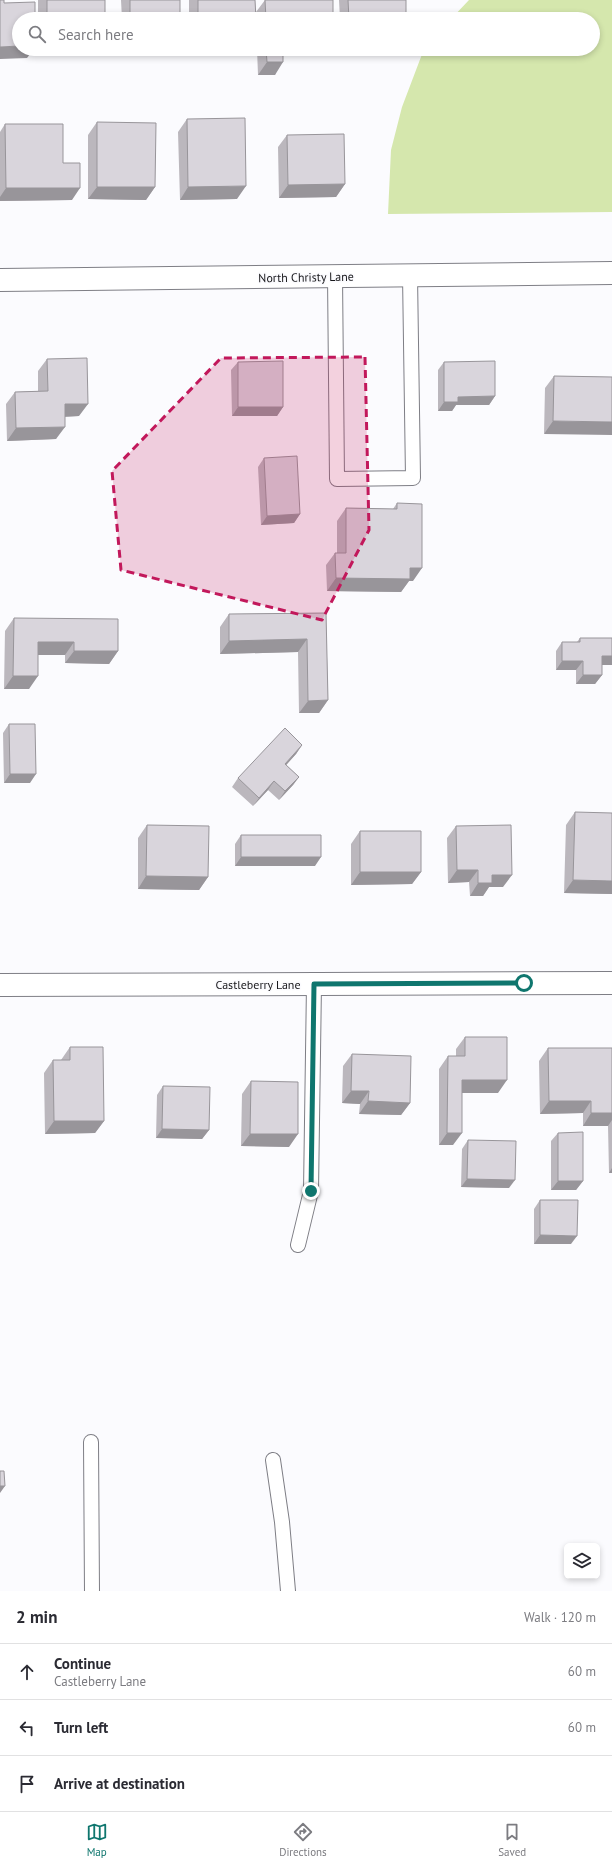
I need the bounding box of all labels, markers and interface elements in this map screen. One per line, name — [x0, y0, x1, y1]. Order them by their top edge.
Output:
search box — [12, 12, 600, 56]
icon: search — [26, 23, 48, 45]
text: Search here — [58, 25, 134, 44]
street label: North Christy Lane — [258, 269, 354, 285]
route start — [515, 974, 533, 992]
street label: Castleberry Lane — [216, 977, 301, 992]
route end — [302, 1182, 320, 1200]
map controls — [564, 1543, 600, 1579]
button: layers — [564, 1543, 600, 1579]
text: 2 min — [16, 1606, 57, 1628]
text: Walk · 120 m — [524, 1609, 596, 1626]
text: Continue — [54, 1654, 111, 1673]
icon: ahead — [16, 1661, 38, 1683]
text: 60 m — [568, 1663, 596, 1680]
text: Castleberry Lane — [54, 1673, 146, 1690]
icon: left — [16, 1717, 38, 1739]
text: Turn left — [54, 1718, 108, 1737]
text: 60 m — [568, 1719, 596, 1736]
icon: arrive — [16, 1773, 38, 1795]
text: Arrive at destination — [54, 1774, 185, 1793]
tab: Map — [86, 1821, 108, 1859]
tab: Directions — [279, 1821, 327, 1859]
tab: Saved — [498, 1821, 526, 1859]

